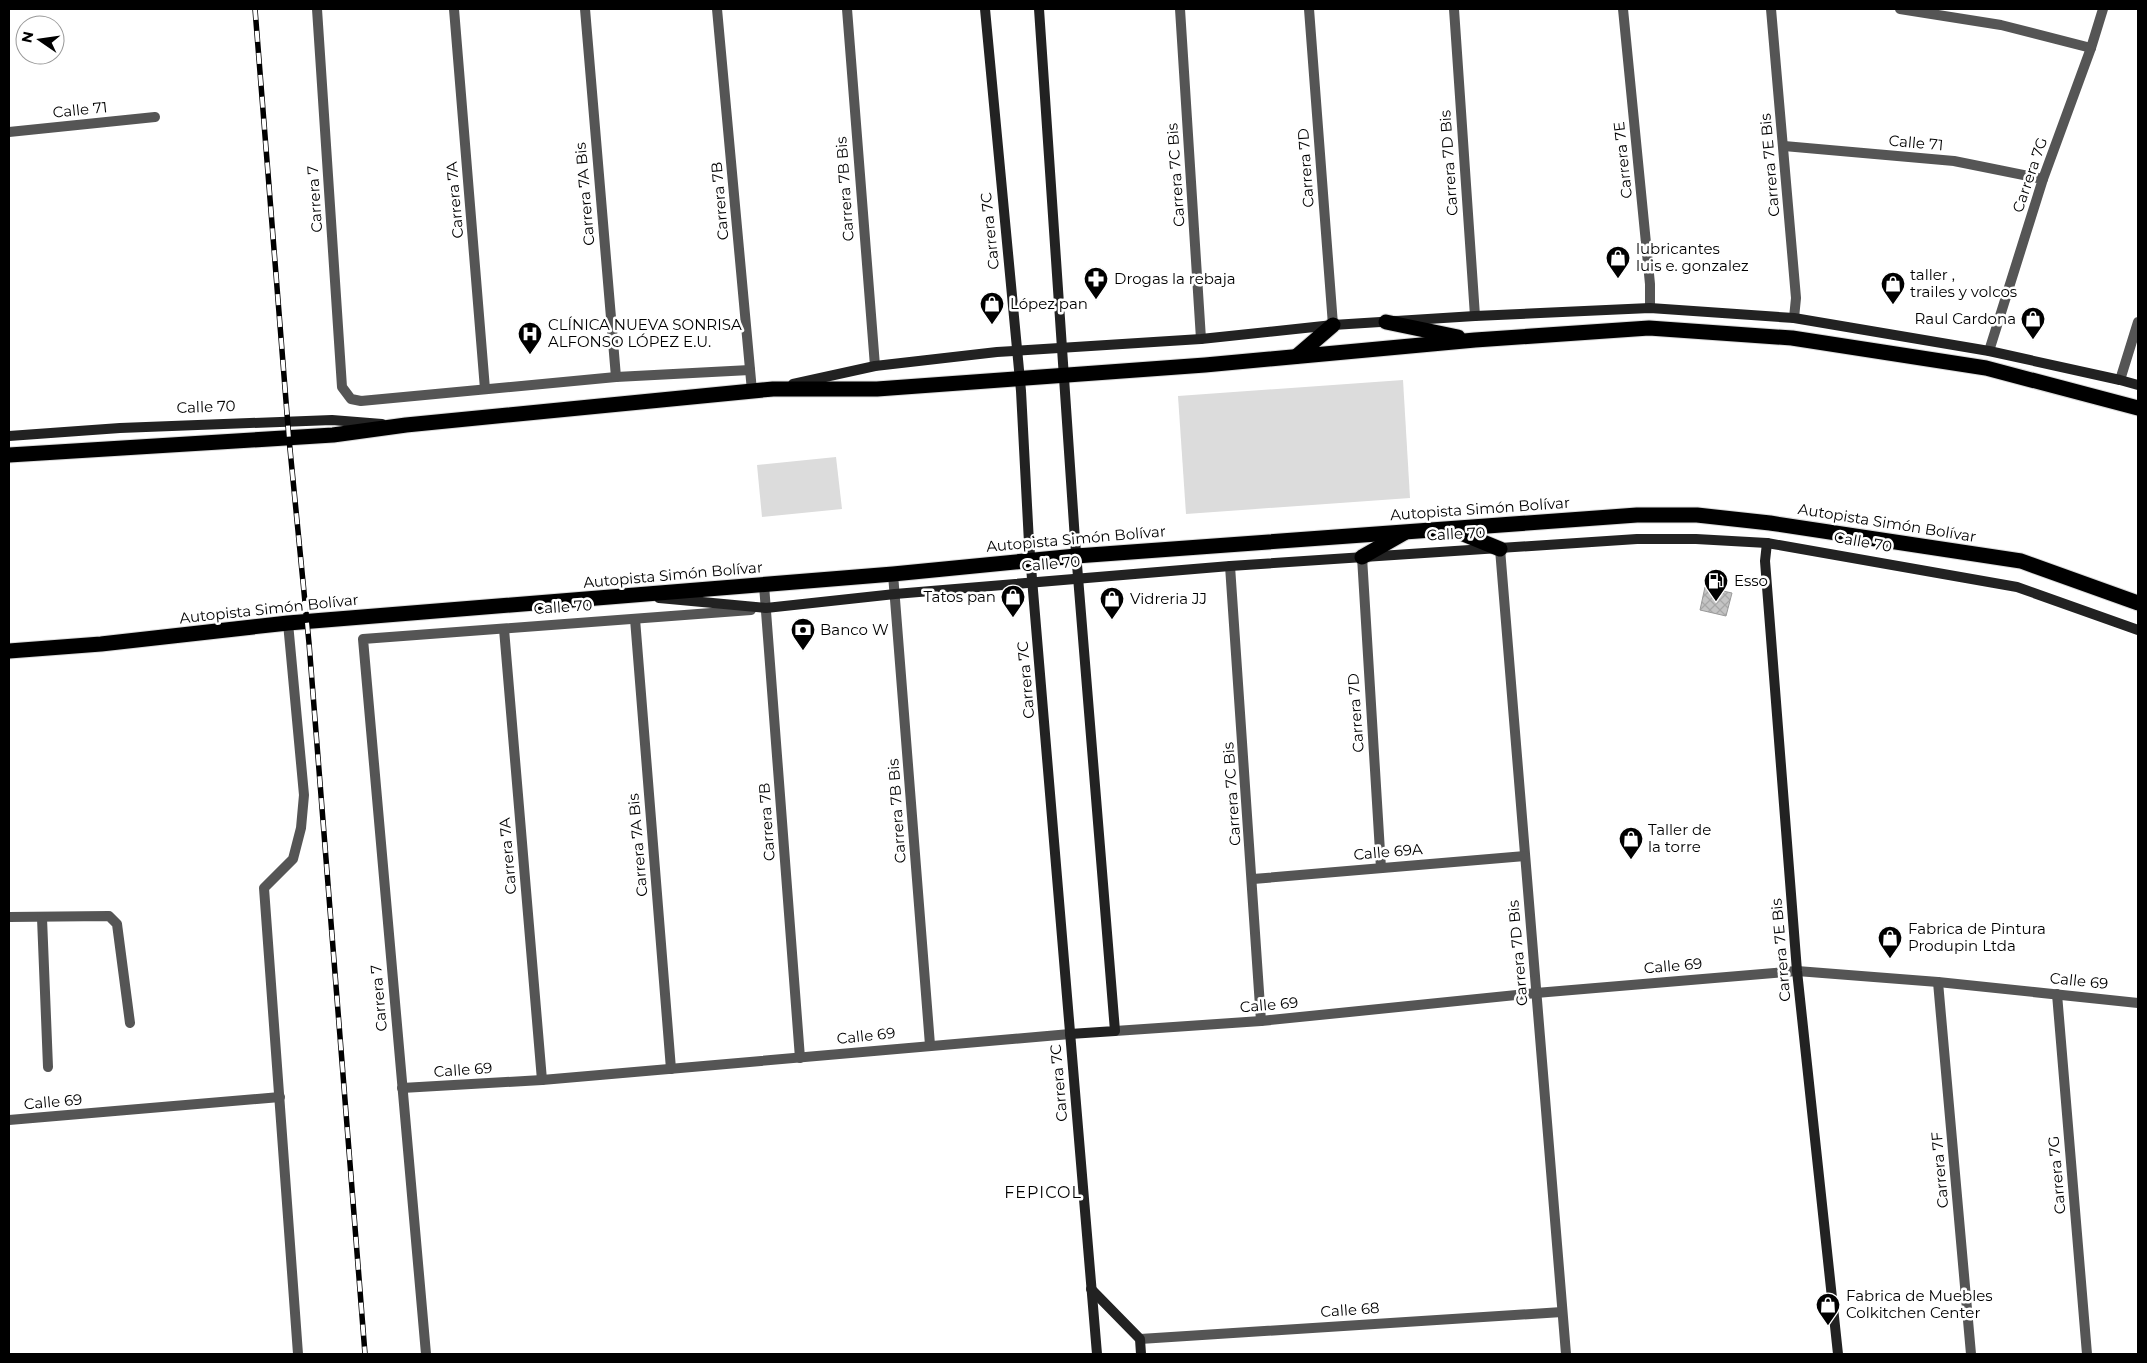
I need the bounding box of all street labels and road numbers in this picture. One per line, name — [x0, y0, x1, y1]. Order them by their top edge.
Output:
street label: Calle 71 — [52, 97, 108, 122]
street label: Carrera 7D Bis — [1435, 109, 1462, 217]
street label: Carrera 7E Bis — [1756, 113, 1783, 218]
street label: Carrera 7E — [1609, 121, 1636, 199]
street label: Carrera 7C Bis — [1162, 122, 1189, 228]
street label: Carrera 7D — [1293, 128, 1318, 208]
street label: Calle 71 — [1888, 131, 1944, 154]
street label: Carrera 7G — [2008, 135, 2051, 215]
street label: Carrera 7B Bis — [831, 136, 858, 242]
street label: Carrera 7A Bis — [571, 142, 598, 246]
street label: Carrera 7A — [442, 161, 467, 239]
street label: Carrera 7B — [707, 161, 732, 241]
street label: Carrera 7 — [303, 165, 326, 233]
street label: Carrera 7C — [976, 191, 1003, 271]
street label: Calle 70 — [176, 396, 236, 417]
street label: Autopista Simón Bolívar — [1389, 493, 1570, 524]
street label: Autopista Simón Bolívar — [1797, 499, 1978, 546]
street label: Autopista Simón Bolívar — [985, 521, 1167, 556]
street label: Calle 70 — [1426, 522, 1486, 545]
street label: Calle 70 — [1832, 527, 1894, 556]
street label: Calle 70 — [1021, 551, 1081, 576]
street label: Autopista Simón Bolívar — [582, 557, 764, 592]
street label: Autopista Simón Bolívar — [178, 590, 360, 627]
street label: Calle 70 — [533, 595, 593, 618]
street label: Carrera 7C — [1013, 640, 1038, 719]
street label: Carrera 7D — [1343, 673, 1368, 753]
street label: Carrera 7C Bis — [1218, 741, 1245, 847]
street label: Carrera 7B Bis — [883, 758, 910, 864]
street label: Carrera 7B — [754, 782, 779, 862]
street label: Carrera 7A Bis — [624, 793, 651, 897]
street label: Carrera 7A — [495, 817, 520, 895]
street label: Calle 69A — [1353, 839, 1424, 864]
street label: Carrera 7E Bis — [1767, 898, 1794, 1003]
street label: Carrera 7D Bis — [1503, 899, 1532, 1007]
street label: Calle 69 — [1643, 953, 1703, 978]
street label: Carrera 7 — [366, 964, 391, 1032]
street label: Calle 69 — [2049, 968, 2109, 993]
street label: Calle 69 — [1239, 992, 1299, 1017]
street label: Calle 69 — [836, 1023, 896, 1048]
street label: Carrera 7C — [1046, 1043, 1071, 1122]
street label: Calle 69 — [433, 1058, 493, 1081]
street label: Calle 69 — [23, 1089, 83, 1114]
street label: Carrera 7F — [1927, 1131, 1952, 1209]
street label: Carrera 7G — [2044, 1135, 2069, 1215]
street label: Calle 68 — [1320, 1298, 1380, 1321]

